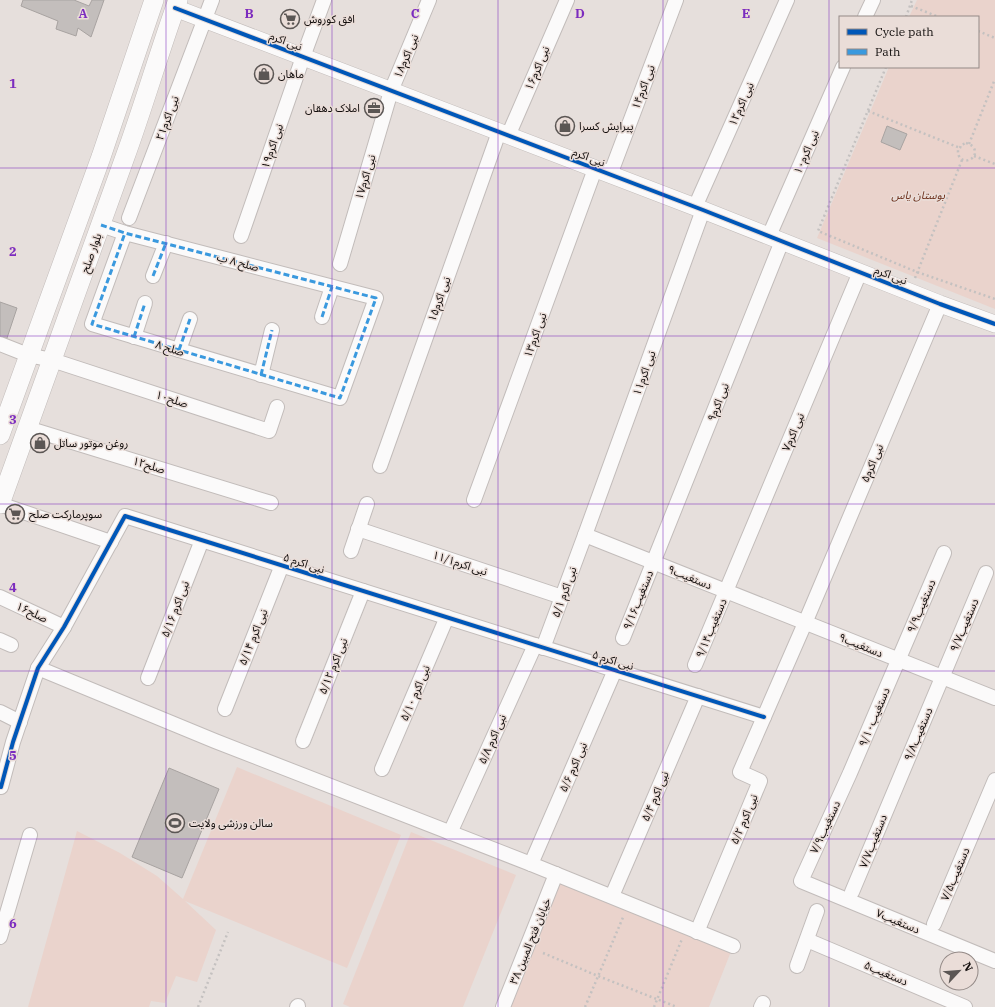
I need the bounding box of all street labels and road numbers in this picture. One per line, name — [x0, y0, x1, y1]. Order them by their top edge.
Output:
street label: نبی اکرم — [267, 28, 304, 55]
street label: نبی اکرم۱۸ — [390, 32, 422, 80]
street label: نبی اکرم۱۶ — [521, 44, 553, 92]
street label: نبی اکرم۱۴ — [628, 63, 659, 112]
street label: نبی اکرم۱۲ — [725, 80, 758, 128]
street label: نبی اکرم۲۱ — [152, 94, 183, 143]
street label: نبی اکرم۱۹ — [258, 122, 287, 171]
street label: نبی اکرم۱۰ — [790, 128, 823, 176]
street label: نبی اکرم — [570, 144, 607, 171]
street label: نبی اکرم۱۷ — [352, 153, 379, 202]
street label: بلوار صلح — [77, 231, 106, 275]
street label: صلح ۸ ب — [215, 250, 260, 275]
street label: نبی اکرم — [872, 262, 909, 289]
street label: نبی اکرم۱۵ — [424, 275, 454, 324]
street label: نبی اکرم۱۳ — [520, 311, 550, 360]
street label: ۸ صلح — [154, 337, 186, 360]
street label: نبی اکرم۱۱ — [629, 349, 659, 398]
street label: نبی اکرم۹ — [704, 381, 733, 424]
street label: صلح۱۰ — [154, 387, 190, 412]
street label: نبی اکرم۷ — [779, 411, 808, 454]
street label: نبی اکرم۵ — [858, 442, 887, 485]
street label: صلح۱۲ — [131, 453, 167, 477]
street label: نبی اکرم۱۱/۱ — [431, 548, 489, 579]
street label: نبی اکرم ۵ — [281, 550, 326, 577]
street label: ۹دستغیب — [666, 562, 714, 592]
street label: نبی اکرم ۵/۱ — [548, 565, 581, 620]
street label: دستغیب۹/۱۶ — [620, 568, 656, 632]
street label: دستغیب۹/۹ — [904, 577, 939, 635]
street label: نبی اکرم ۵/۱۶ — [158, 579, 193, 640]
street label: دستغیب۹/۱۴ — [692, 596, 730, 660]
street label: دستغیب۹/۷ — [947, 596, 982, 654]
street label: صلح۱۶ — [14, 599, 50, 626]
street label: نبی اکرم ۵/۱۴ — [235, 607, 272, 667]
street label: دستغیب۹ — [837, 630, 885, 660]
street label: نبی اکرم ۵/۱۲ — [315, 636, 352, 696]
street label: نبی اکرم ۵ — [590, 647, 635, 674]
street label: نبی اکرم ۵/۱۰ — [397, 663, 434, 723]
street label: دستغیب۹/۱۰ — [855, 685, 893, 749]
street label: دستغیب۹/۸ — [901, 705, 936, 763]
street label: نبی اکرم ۵/۸ — [475, 712, 510, 766]
street label: نبی اکرم ۵/۶ — [556, 740, 591, 794]
street label: نبی اکرم ۵/۴ — [638, 769, 673, 823]
street label: نبی اکرم ۵/۲ — [727, 792, 762, 846]
street label: دستغیب۷/۹ — [807, 798, 844, 856]
street label: دستغیب۷/۷ — [856, 812, 890, 870]
street label: دستغیب۷/۵ — [938, 845, 973, 903]
street label: خیابان فتح المبین ۳۸ — [506, 895, 555, 986]
street label: دستغیب۷ — [874, 906, 922, 937]
street label: دستغیب۵ — [862, 958, 910, 989]

